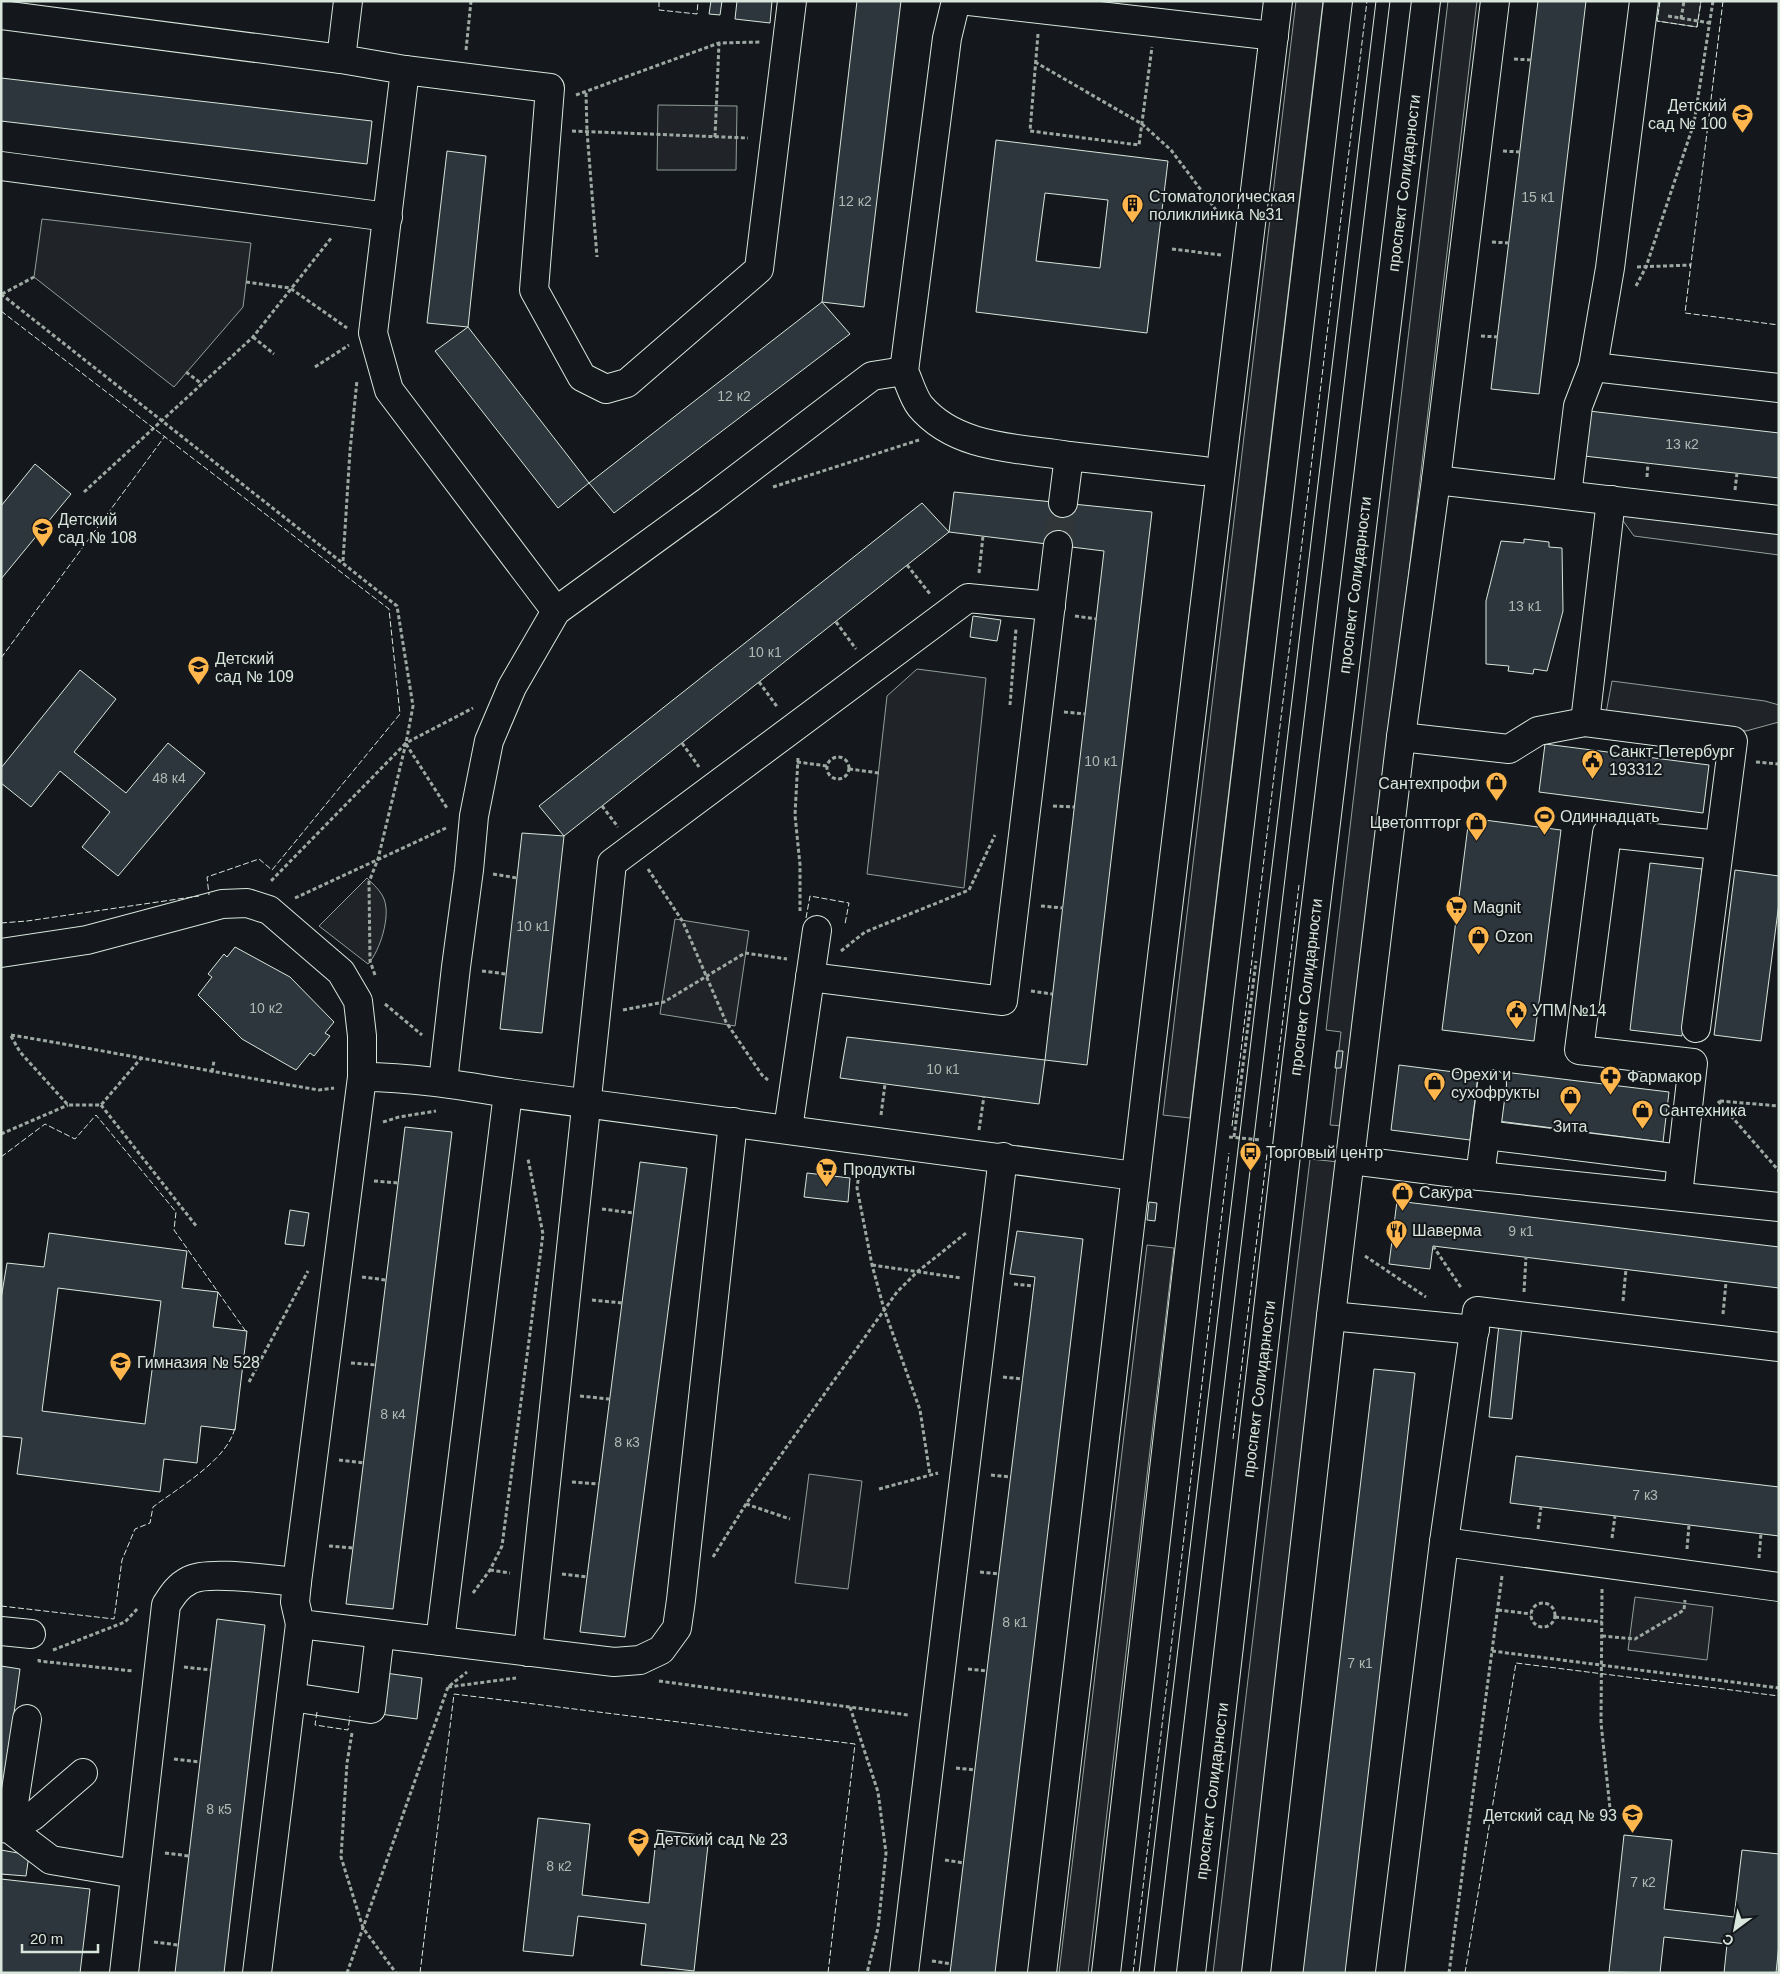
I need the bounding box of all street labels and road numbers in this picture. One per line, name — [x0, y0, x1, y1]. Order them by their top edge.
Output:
street label: проспект Солидарности — [1385, 93, 1423, 273]
street label: проспект Солидарности — [1336, 495, 1374, 675]
street label: проспект Солидарности — [1287, 897, 1325, 1077]
street label: проспект Солидарности — [1240, 1299, 1278, 1479]
street label: проспект Солидарности — [1193, 1701, 1231, 1881]

